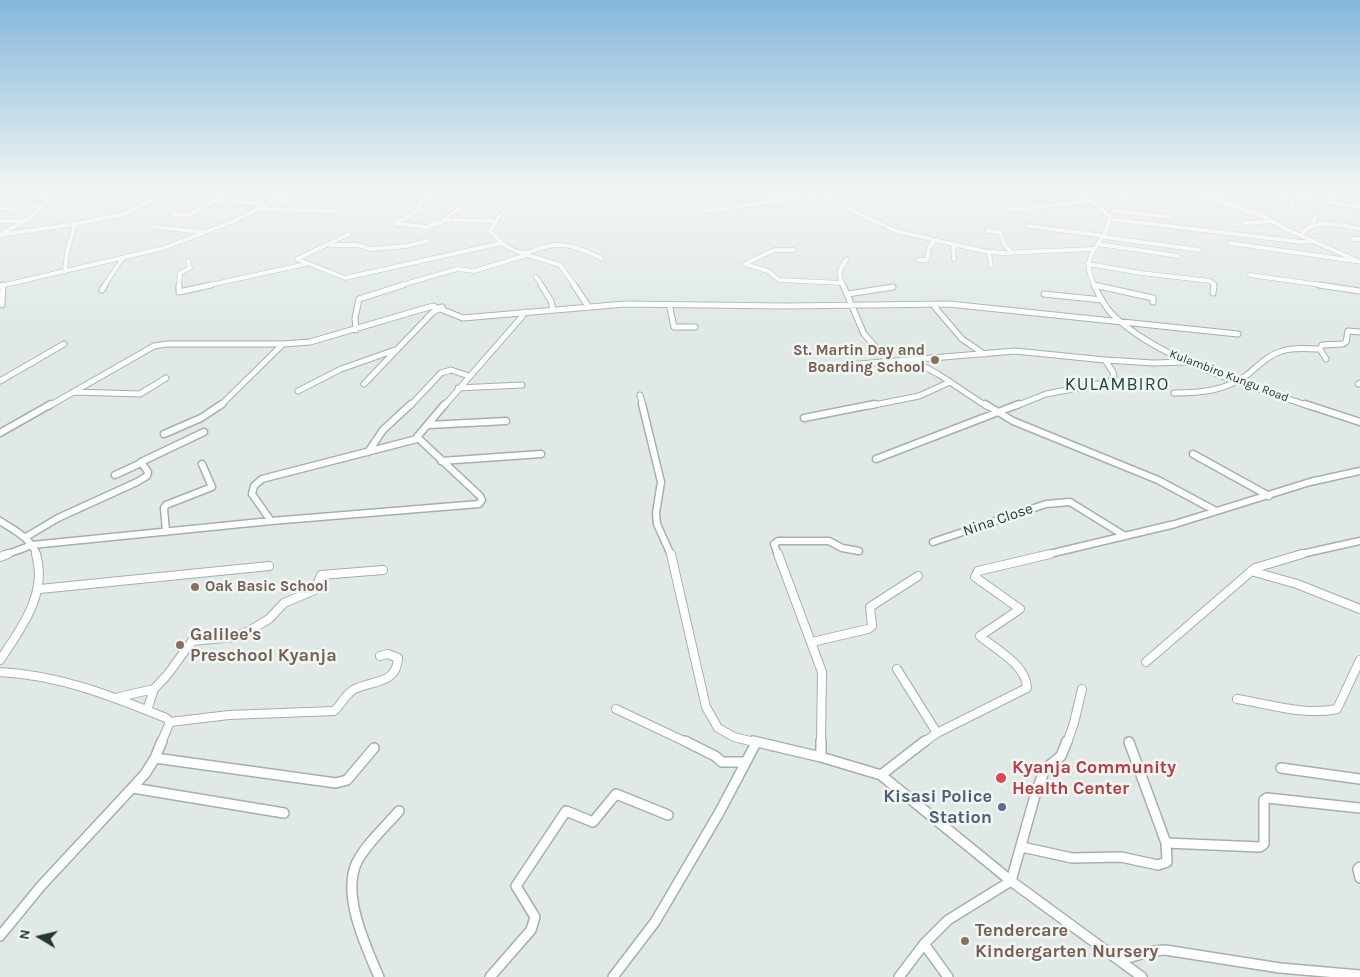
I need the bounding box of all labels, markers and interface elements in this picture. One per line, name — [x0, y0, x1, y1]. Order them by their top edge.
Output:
place label: St. Martin Day and Boarding School — [793, 342, 925, 377]
street label: Kulambiro Kungu Road — [1167, 347, 1291, 405]
marker: St. Martin Day and Boarding School — [929, 354, 941, 366]
district label: KULAMBIRO — [1064, 374, 1170, 396]
street label: Nina Close — [961, 500, 1035, 540]
place label: Oak Basic School — [205, 578, 328, 596]
marker: Oak Basic School — [189, 581, 201, 593]
place label: Galilee's Preschool Kyanja — [190, 624, 337, 666]
marker: Galilee's Preschool Kyanja — [174, 639, 186, 651]
place label: Kyanja Community Health Center — [1012, 757, 1176, 800]
marker: Kyanja Community Health Center — [994, 771, 1008, 785]
place label: Kisasi Police Station — [883, 786, 992, 829]
marker: Kisasi Police Station — [996, 801, 1008, 813]
north arrow — [15, 912, 65, 962]
place label: Tendercare Kindergarten Nursery — [975, 920, 1158, 962]
text: N — [16, 928, 34, 941]
marker: Tendercare Kindergarten Nursery — [959, 935, 971, 947]

